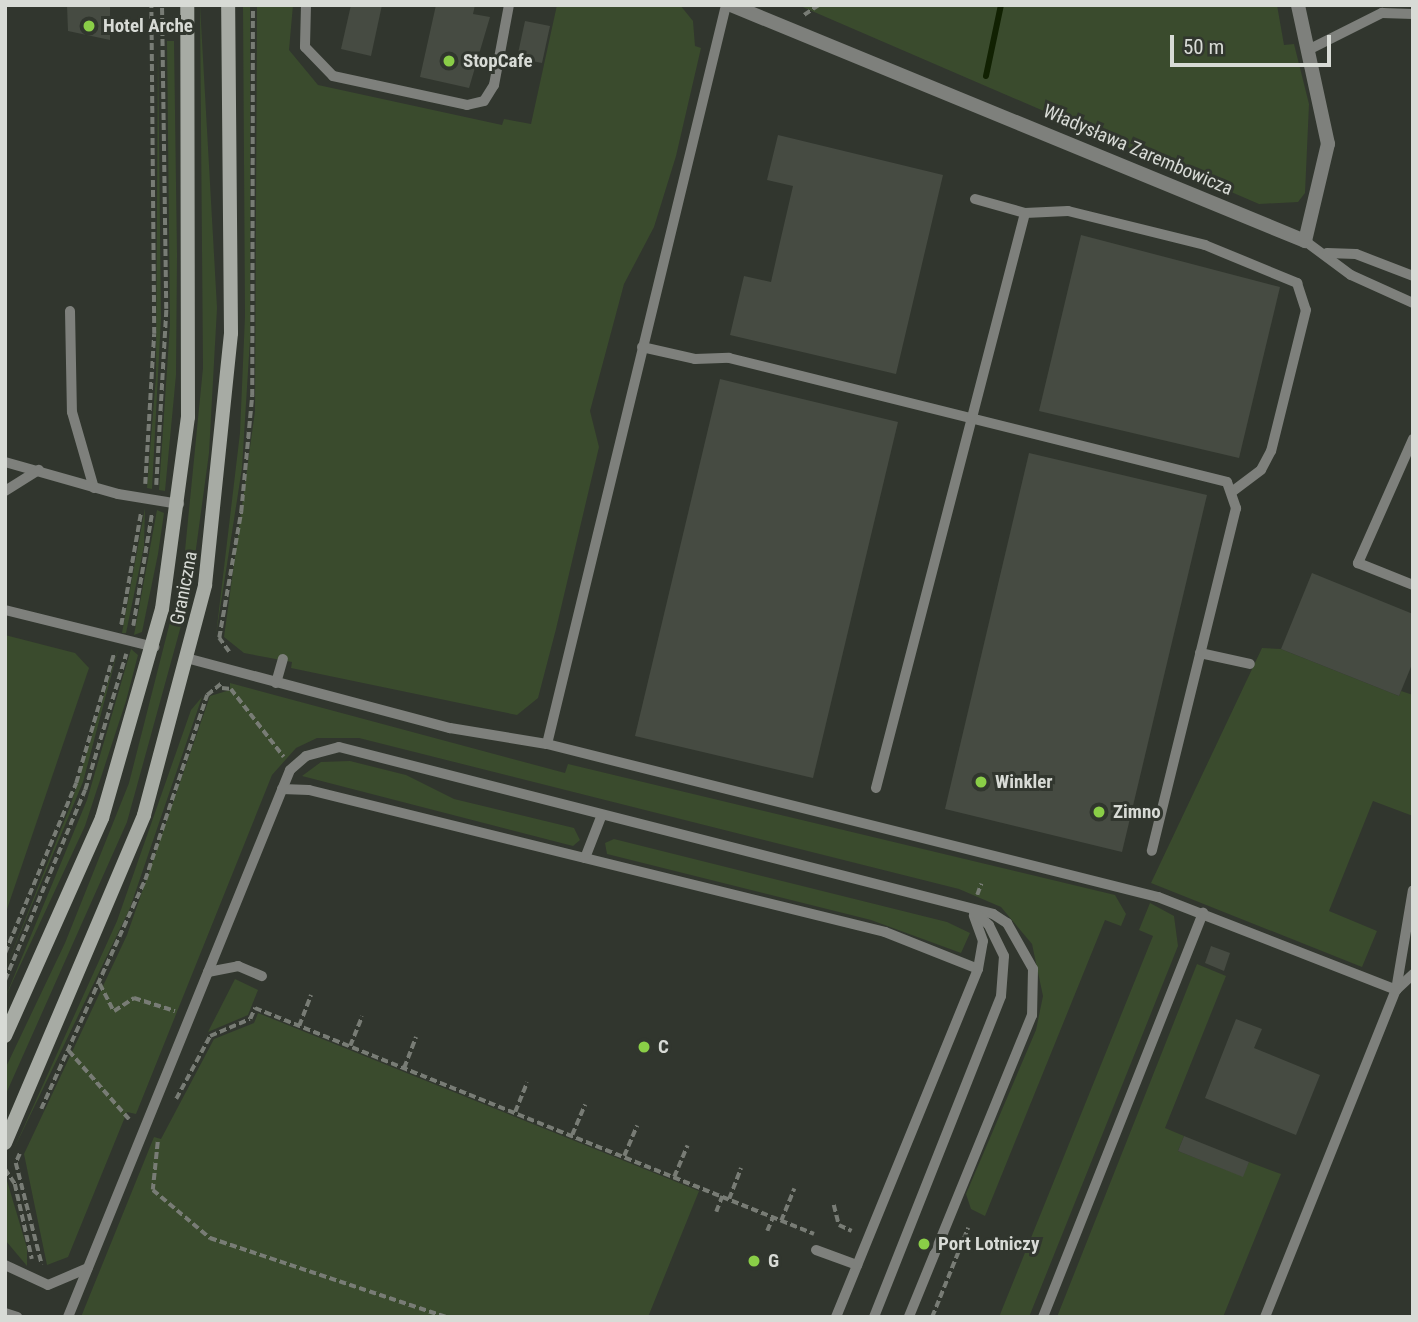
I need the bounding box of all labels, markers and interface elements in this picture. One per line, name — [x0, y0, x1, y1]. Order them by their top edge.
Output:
place label: Hotel Arche — [103, 15, 193, 37]
marker: Hotel Arche — [81, 18, 97, 34]
scale bar — [1173, 21, 1334, 65]
text: 50 m — [1183, 35, 1224, 59]
place label: StopCafe — [463, 50, 533, 72]
marker: StopCafe — [441, 53, 457, 69]
street label: Władysława Zarembowicza — [1040, 100, 1236, 200]
street label: Graniczna — [166, 549, 202, 627]
place label: Winkler — [995, 771, 1053, 793]
marker: Winkler — [973, 774, 989, 790]
place label: Zimno — [1113, 801, 1161, 823]
marker: Zimno — [1091, 804, 1107, 820]
place label: C — [658, 1036, 669, 1058]
marker: C — [636, 1039, 652, 1055]
place label: Port Lotniczy — [938, 1233, 1039, 1255]
marker: Port Lotniczy — [916, 1236, 932, 1252]
place label: G — [768, 1250, 779, 1272]
marker: G — [746, 1253, 762, 1269]

